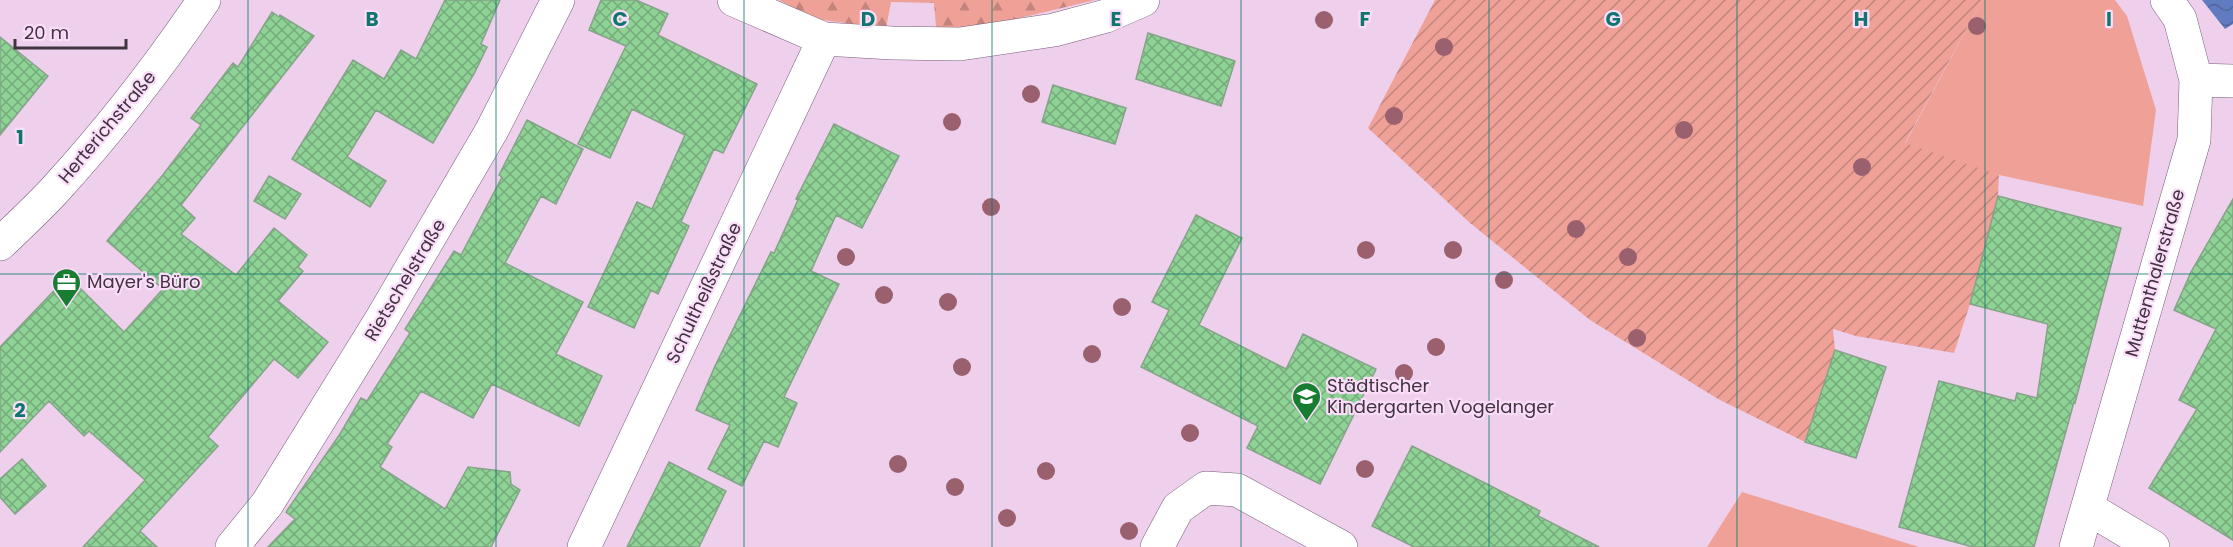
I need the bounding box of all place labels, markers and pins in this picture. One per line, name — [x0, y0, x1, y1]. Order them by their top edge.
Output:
office icon: Mayer's Büro — [50, 266, 82, 308]
place label: Mayer's Büro — [87, 269, 201, 294]
place label: Städtischer Kindergarten Vogelanger — [1327, 373, 1554, 419]
school or university icon: Städtischer Kindergarten Vogelanger — [1290, 380, 1322, 422]

